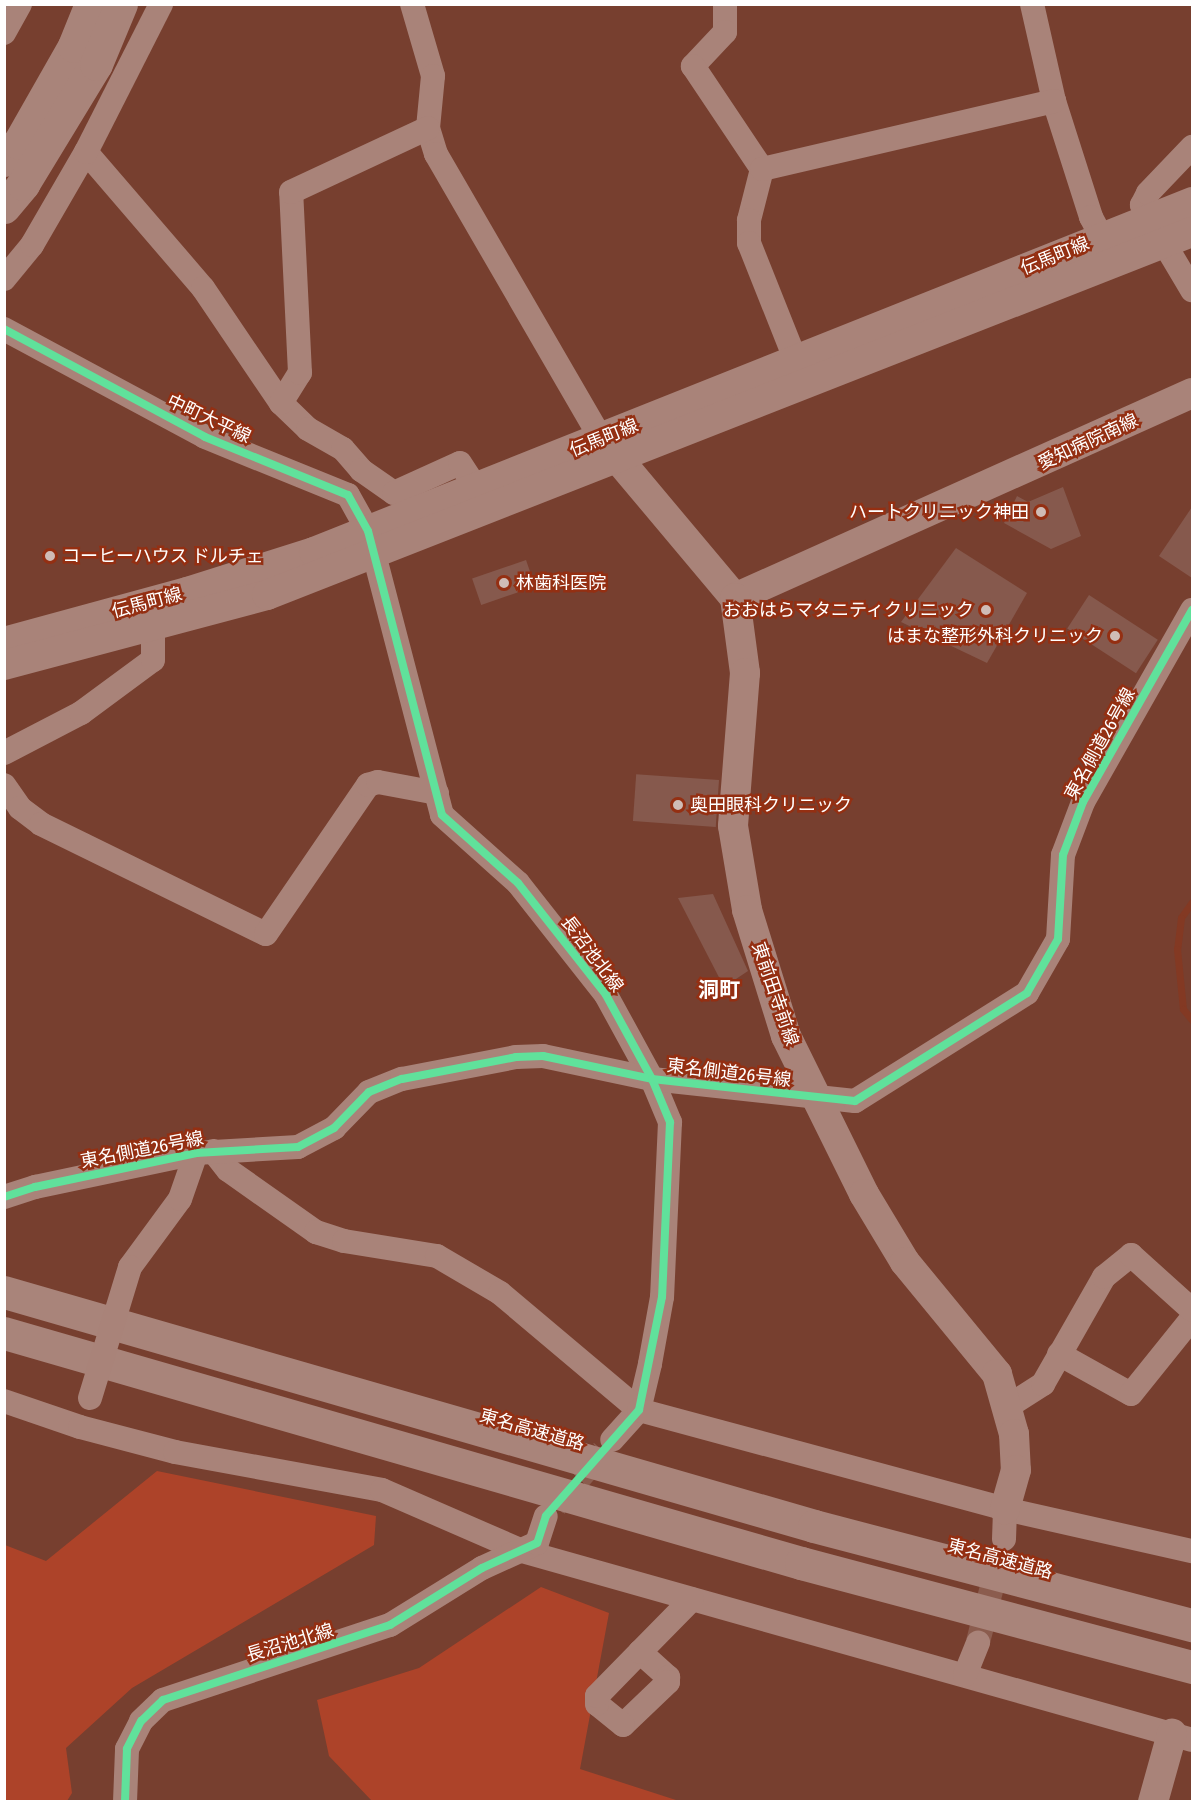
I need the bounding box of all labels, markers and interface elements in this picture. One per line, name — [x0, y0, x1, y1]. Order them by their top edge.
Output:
street label: 伝馬町線 — [1018, 233, 1092, 279]
street label: 中町大平線 — [164, 390, 254, 448]
street label: 愛知病院南線 — [1034, 409, 1142, 475]
street label: 伝馬町線 — [567, 415, 641, 461]
place label: ハートクリニック神田 — [849, 501, 1029, 523]
marker: ハートクリニック神田 — [1034, 505, 1048, 519]
place label: コーヒーハウス ドルチェ — [62, 545, 264, 567]
marker: コーヒーハウス ドルチェ — [43, 549, 57, 563]
place label: 林歯科医院 — [516, 572, 606, 594]
marker: 林歯科医院 — [497, 576, 511, 590]
street label: 伝馬町線 — [109, 583, 185, 623]
place label: おおはらマタニティクリニック — [722, 599, 974, 621]
marker: おおはらマタニティクリニック — [979, 603, 993, 617]
place label: はまな整形外科クリニック — [887, 625, 1103, 647]
marker: はまな整形外科クリニック — [1108, 629, 1122, 643]
street label: 東名側道26号線 — [1060, 684, 1140, 804]
place label: 奥田眼科クリニック — [690, 794, 852, 816]
marker: 奥田眼科クリニック — [671, 798, 685, 812]
street label: 長沼池北線 — [556, 912, 628, 996]
street label: 東前田寺前線 — [747, 939, 803, 1049]
district label: 洞町 — [698, 977, 740, 1003]
street label: 東名側道26号線 — [666, 1055, 792, 1091]
street label: 東名側道26号線 — [79, 1127, 205, 1173]
street label: 東名高速道路 — [477, 1405, 587, 1455]
street label: 東名高速道路 — [945, 1535, 1055, 1583]
street label: 長沼池北線 — [244, 1620, 336, 1666]

